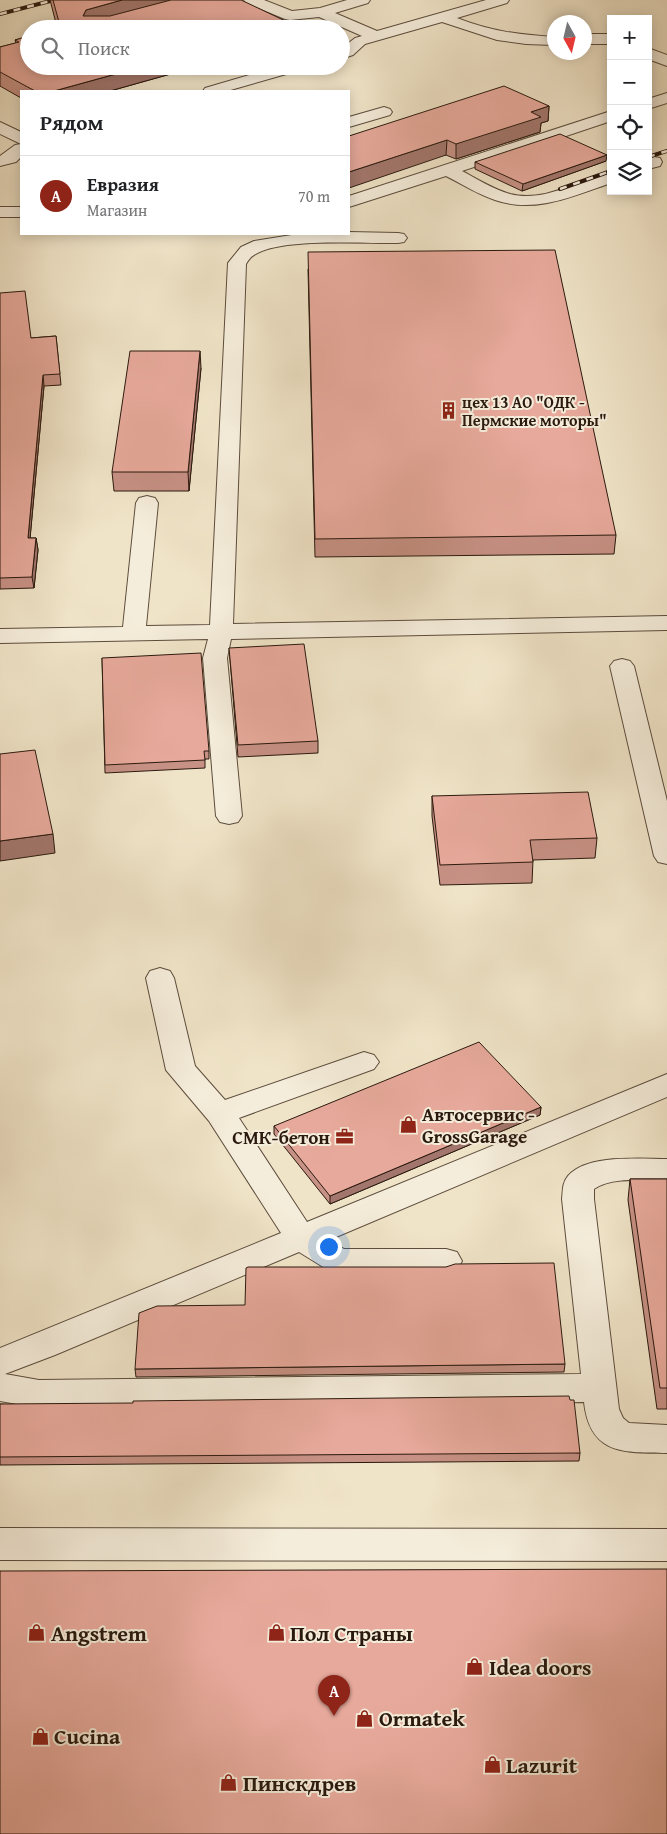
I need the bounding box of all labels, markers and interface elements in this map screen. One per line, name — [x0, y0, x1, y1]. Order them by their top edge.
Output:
north arrow — [547, 15, 592, 60]
map controls — [607, 15, 652, 195]
button: + — [607, 15, 652, 60]
search box — [20, 20, 350, 75]
icon: search — [38, 34, 66, 62]
text: Поиск — [78, 34, 130, 62]
button: − — [607, 60, 652, 105]
button: locate — [607, 105, 652, 150]
text: Рядом — [40, 107, 103, 138]
button: layers — [607, 150, 652, 195]
text: Евразия — [87, 170, 159, 198]
text: A — [51, 184, 61, 208]
text: 70 m — [298, 184, 330, 208]
text: Магазин — [87, 198, 147, 222]
place label: цех 13 АО "ОДК - Пермские моторы" — [462, 390, 607, 432]
building icon: цех 13 АО "ОДК - Пермские моторы" — [438, 401, 458, 421]
place label: Автосервис - GrossGarage — [422, 1100, 535, 1150]
shop icon: Автосервис - GrossGarage — [398, 1115, 418, 1135]
place label: СМК-бетон — [232, 1123, 330, 1151]
office icon: СМК-бетон — [334, 1127, 354, 1147]
your location — [316, 1234, 342, 1260]
place label: Angstrem — [51, 1617, 147, 1649]
place label: Пол Страны — [290, 1617, 413, 1649]
shop icon: Angstrem — [27, 1623, 47, 1643]
shop icon: Пол Страны — [266, 1623, 286, 1643]
place label: Idea doors — [489, 1651, 592, 1683]
shop icon: Idea doors — [465, 1657, 485, 1677]
pin: A — [318, 1675, 350, 1716]
place label: Ormatek — [379, 1702, 465, 1734]
shop icon: Ormatek — [355, 1708, 375, 1728]
place label: Cucina — [54, 1720, 121, 1752]
shop icon: Cucina — [30, 1726, 50, 1746]
place label: Lazurit — [506, 1749, 578, 1781]
shop icon: Lazurit — [482, 1755, 502, 1775]
place label: Пинскдрев — [243, 1767, 356, 1799]
shop icon: Пинскдрев — [219, 1773, 239, 1793]

